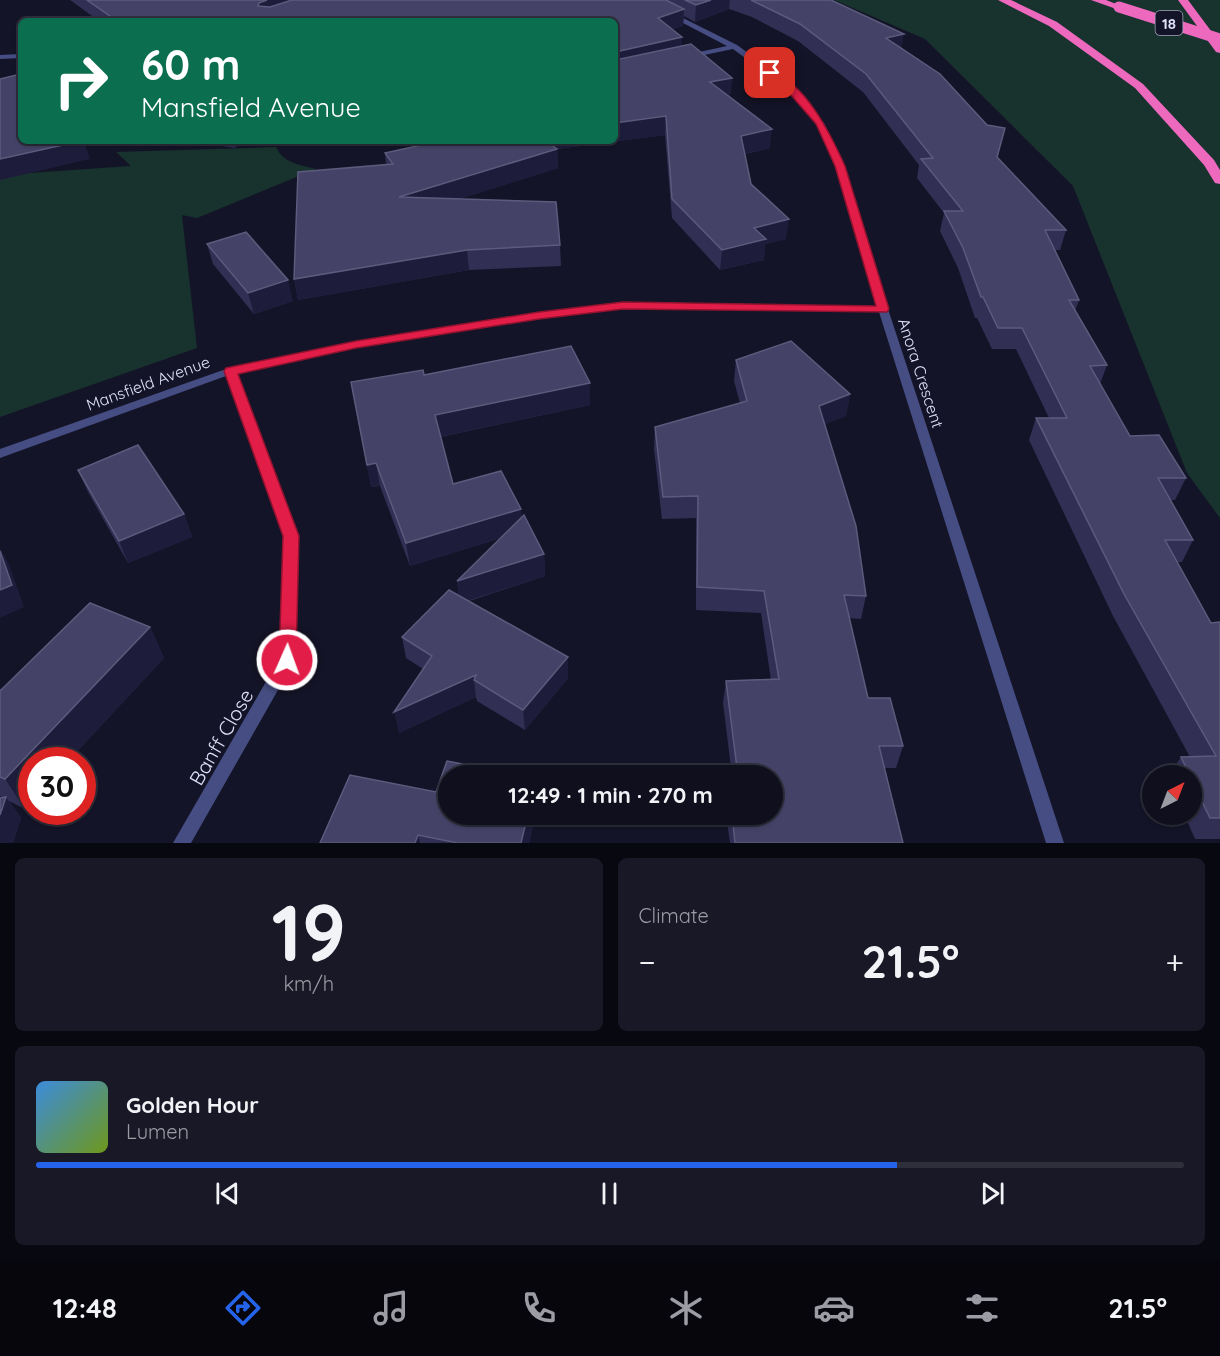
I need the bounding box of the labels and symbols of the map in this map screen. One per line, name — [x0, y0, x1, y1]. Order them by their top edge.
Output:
road number: 18 — [1156, 11, 1182, 35]
pin — [744, 47, 795, 98]
street label: Anora Crescent — [894, 316, 948, 430]
street label: Mansfield Avenue — [83, 351, 213, 415]
position arrow — [255, 628, 319, 692]
street label: Banff Close — [183, 685, 259, 789]
speed limit sign: 30 — [18, 747, 96, 825]
north arrow — [1142, 765, 1202, 825]

